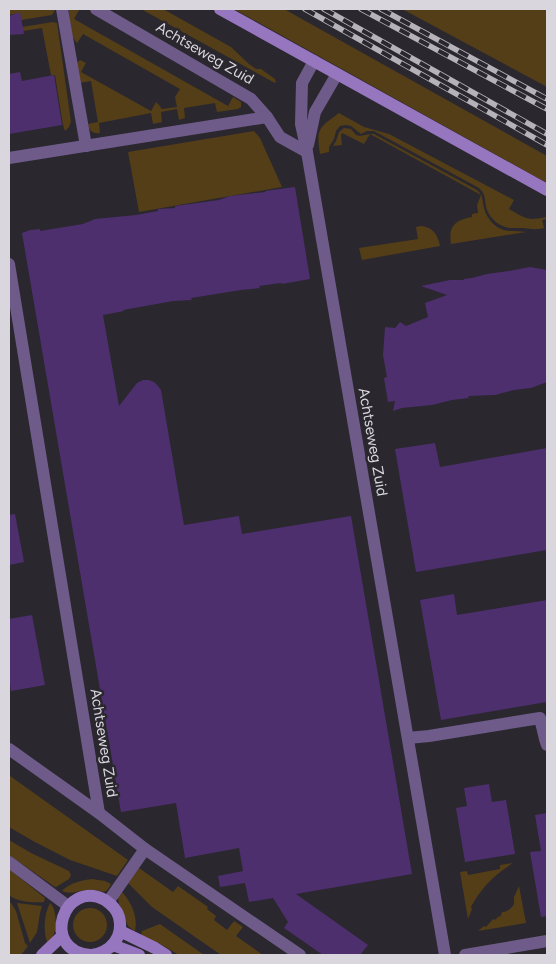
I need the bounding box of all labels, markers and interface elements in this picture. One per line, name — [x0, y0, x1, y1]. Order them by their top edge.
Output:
street label: Achtseweg Zuid — [153, 18, 257, 88]
street label: Achtseweg Zuid — [355, 386, 391, 498]
street label: Achtseweg Zuid — [87, 687, 121, 799]

